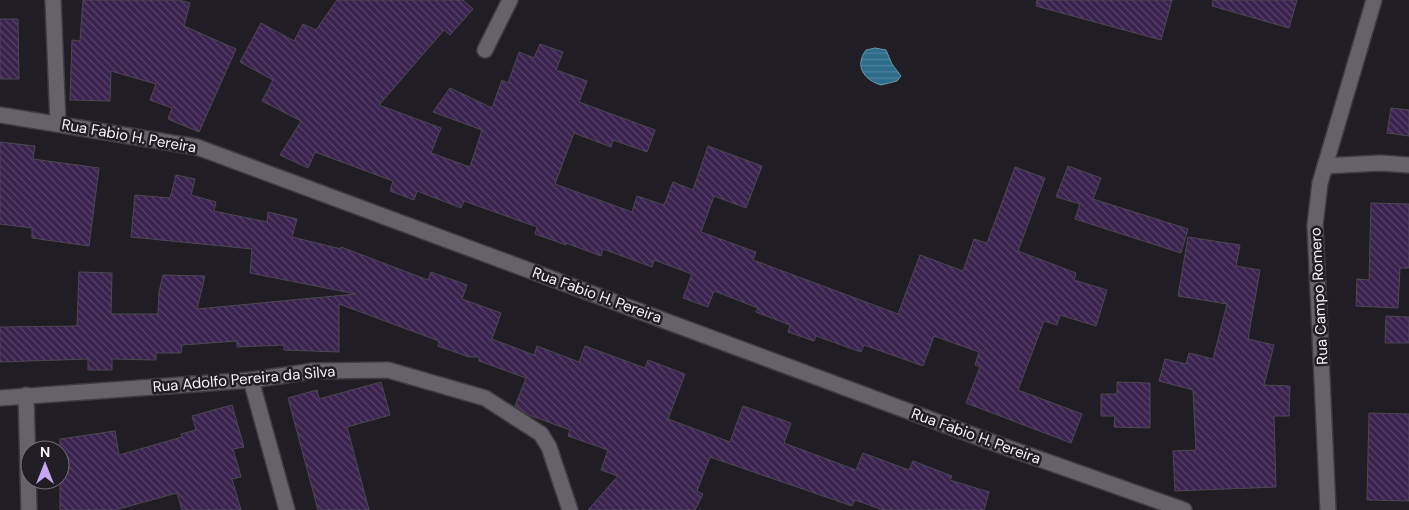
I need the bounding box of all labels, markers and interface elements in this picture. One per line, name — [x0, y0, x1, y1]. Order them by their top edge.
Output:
street label: Rua Fabio H. Pereira — [60, 114, 198, 158]
street label: Rua Campo Romero — [1305, 227, 1333, 365]
street label: Rua Fabio H. Pereira — [530, 262, 664, 328]
street label: Rua Adolfo Pereira da Silva — [152, 361, 336, 397]
street label: Rua Fabio H. Pereira — [909, 403, 1043, 469]
north arrow — [20, 440, 70, 490]
text: N — [40, 443, 50, 461]

